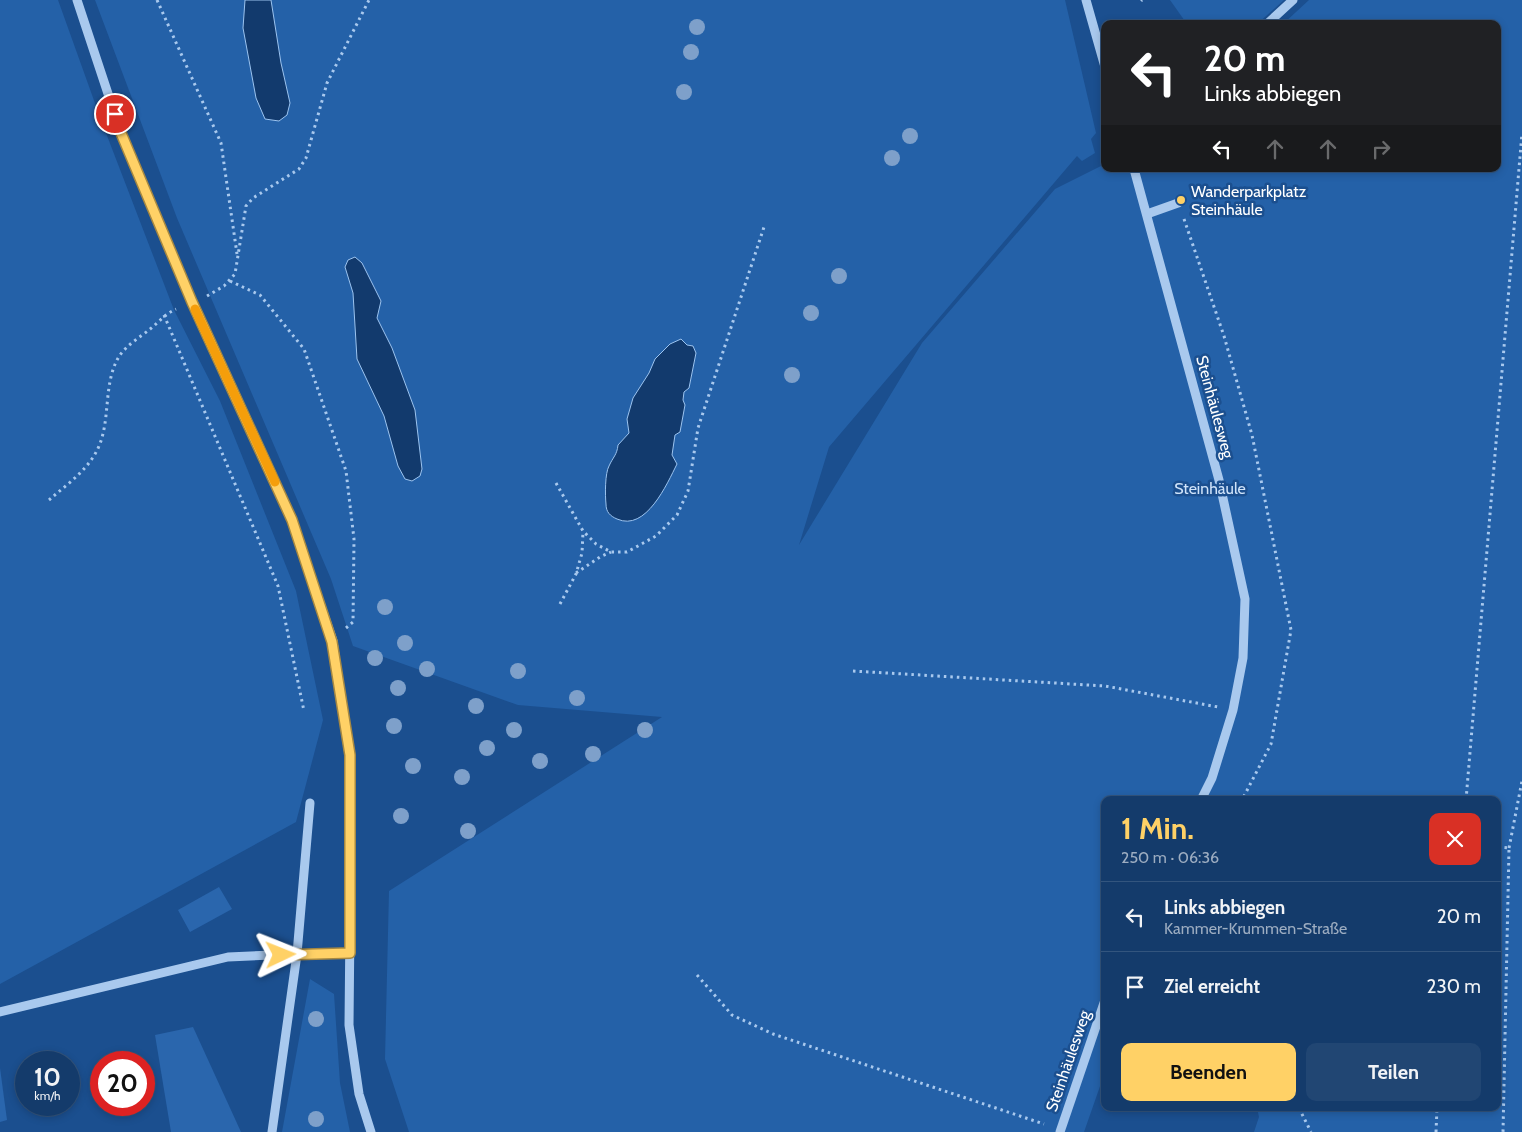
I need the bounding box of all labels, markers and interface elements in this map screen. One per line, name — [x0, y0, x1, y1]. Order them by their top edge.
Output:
text: 20 m — [1204, 37, 1286, 80]
icon: left — [1121, 40, 1186, 105]
text: Links abbiegen — [1204, 80, 1341, 107]
pin — [94, 93, 136, 135]
icon: arrive — [101, 100, 129, 128]
icon: left — [1208, 135, 1236, 163]
icon: ahead — [1261, 135, 1289, 163]
icon: ahead — [1314, 135, 1342, 163]
icon: right — [1367, 135, 1395, 163]
place label: Wanderparkplatz Steinhäule — [1191, 182, 1307, 219]
marker: Wanderparkplatz Steinhäule — [1175, 194, 1187, 206]
street label: Steinhäulesweg — [1192, 353, 1238, 462]
park label: Steinhäule — [1174, 479, 1246, 498]
text: 1 Min. — [1121, 810, 1194, 847]
button: close — [1429, 813, 1481, 865]
text: 250 m · 06:36 — [1121, 848, 1219, 867]
text: Links abbiegen — [1164, 896, 1285, 919]
icon: left — [1121, 903, 1149, 931]
text: 20 m — [1437, 905, 1481, 928]
text: Kammer-Krummen-Straße — [1164, 919, 1347, 938]
position arrow — [254, 928, 306, 980]
icon: arrive — [1121, 973, 1149, 1001]
text: Ziel erreicht — [1164, 975, 1260, 998]
text: 230 m — [1427, 975, 1481, 998]
street label: Steinhäulesweg — [1042, 1007, 1095, 1114]
button: Beenden — [1121, 1043, 1296, 1101]
button: Teilen — [1306, 1043, 1481, 1101]
speed limit sign: 20 — [90, 1051, 155, 1116]
text: 10 — [34, 1062, 61, 1092]
text: km/h — [34, 1088, 61, 1103]

